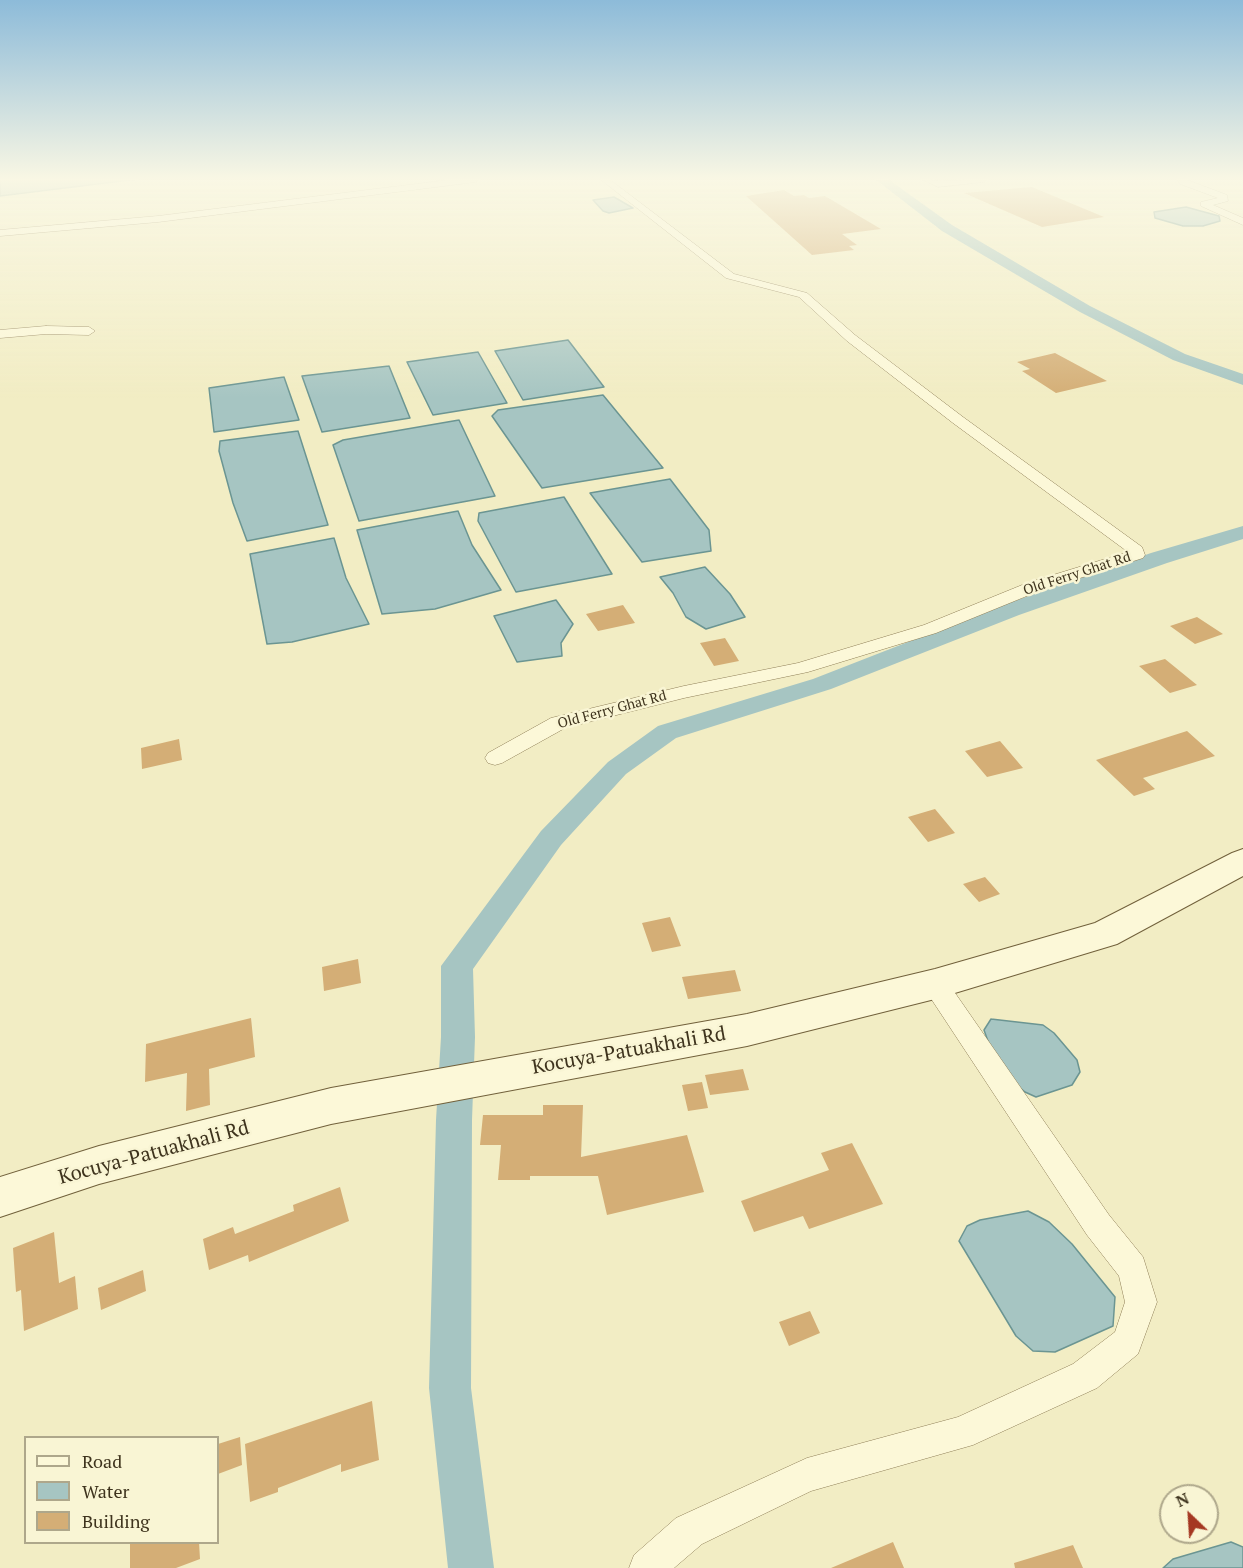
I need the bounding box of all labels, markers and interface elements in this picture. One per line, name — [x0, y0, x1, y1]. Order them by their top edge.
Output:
street label: Old Ferry Ghat Rd — [1021, 549, 1133, 599]
street label: Old Ferry Ghat Rd — [556, 687, 668, 733]
street label: Kocuya-Patuakhali Rd — [530, 1022, 728, 1080]
street label: Kocuya-Patuakhali Rd — [56, 1116, 252, 1190]
legend — [24, 1436, 219, 1544]
text: Road — [82, 1449, 122, 1473]
text: Water — [82, 1479, 129, 1503]
north arrow — [1159, 1484, 1219, 1544]
text: N — [1172, 1487, 1192, 1512]
text: Building — [82, 1509, 150, 1533]

